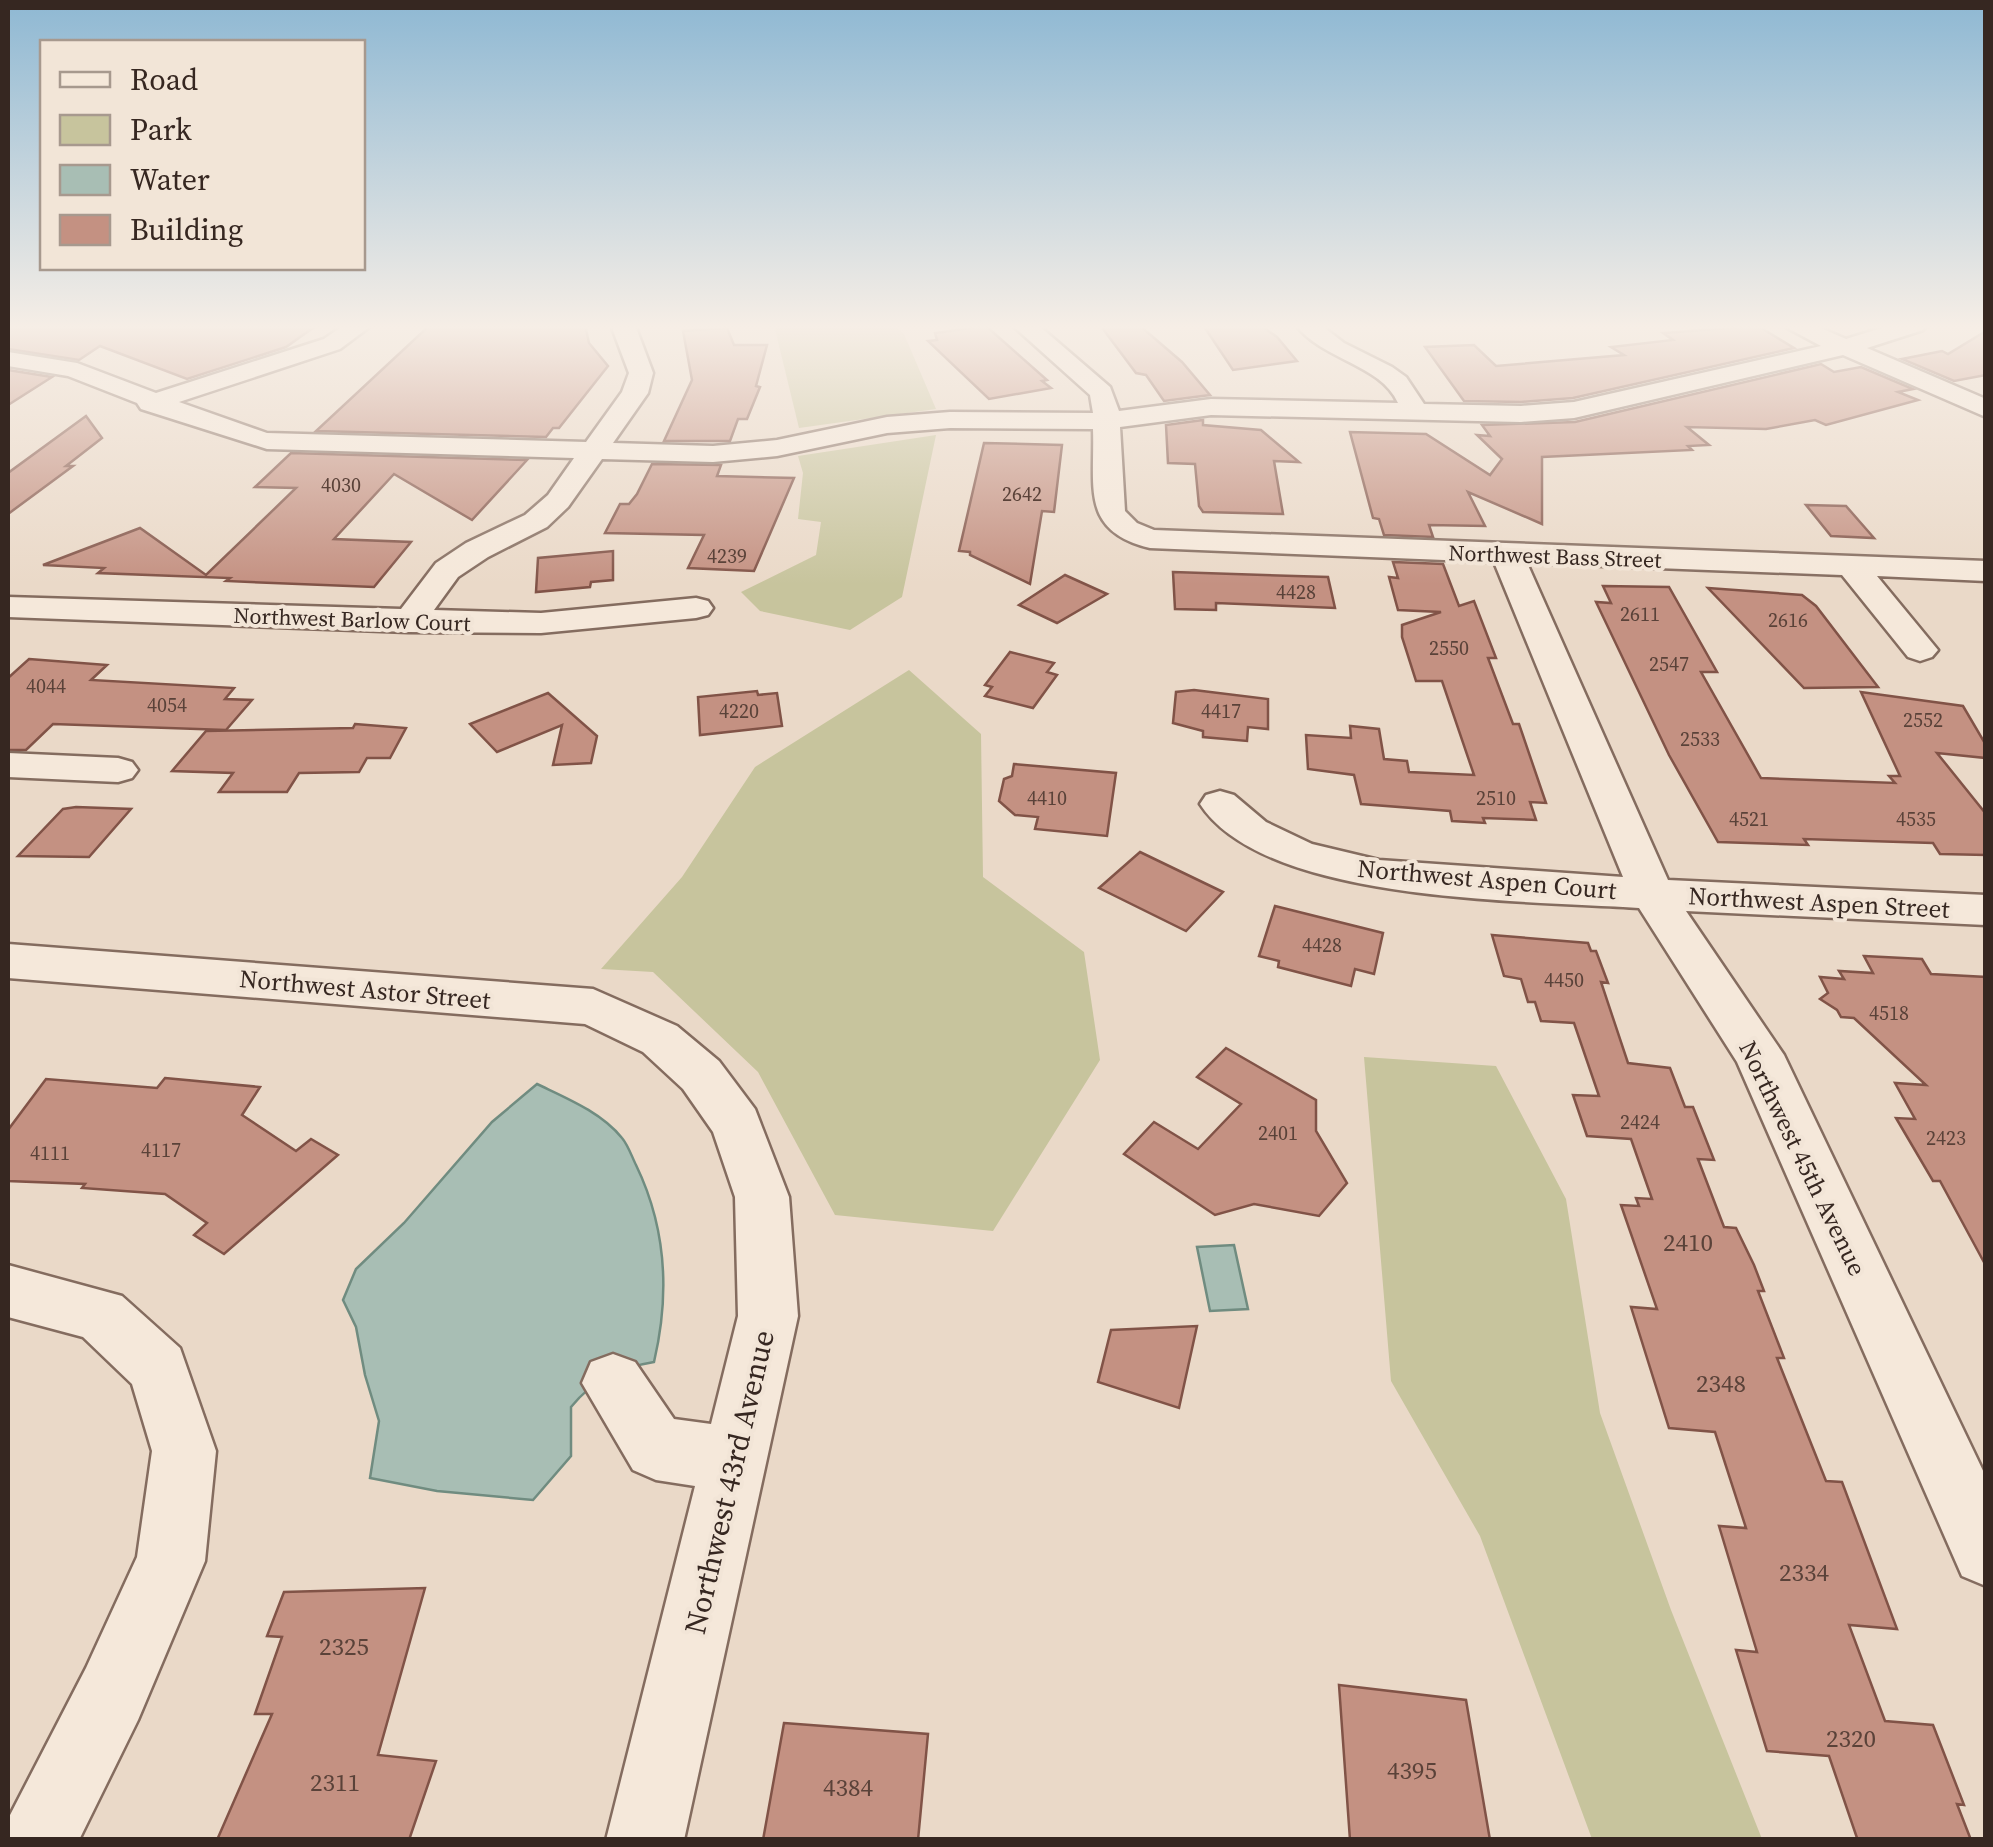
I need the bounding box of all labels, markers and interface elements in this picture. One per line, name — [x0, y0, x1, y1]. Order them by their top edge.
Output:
legend — [40, 40, 365, 270]
text: Road — [130, 59, 198, 100]
text: Park — [130, 109, 192, 150]
text: Water — [130, 159, 210, 200]
text: Building — [130, 209, 243, 250]
house number: 4030 — [321, 471, 361, 499]
house number: 2642 — [1002, 480, 1042, 508]
street label: Northwest Bass Street — [1448, 537, 1663, 575]
house number: 4239 — [707, 542, 747, 570]
house number: 4428 — [1276, 578, 1316, 606]
street label: Northwest Barlow Court — [233, 600, 472, 638]
house number: 2611 — [1620, 600, 1660, 628]
house number: 2616 — [1768, 606, 1808, 634]
house number: 2550 — [1429, 634, 1469, 662]
house number: 2547 — [1649, 650, 1689, 678]
house number: 4044 — [26, 672, 66, 700]
house number: 4054 — [147, 691, 187, 719]
house number: 4220 — [719, 697, 759, 725]
house number: 4417 — [1201, 697, 1241, 725]
house number: 2552 — [1903, 706, 1943, 734]
house number: 2533 — [1680, 725, 1720, 753]
house number: 4410 — [1027, 784, 1067, 812]
house number: 2510 — [1476, 784, 1516, 812]
house number: 4521 — [1729, 805, 1769, 833]
house number: 4535 — [1896, 805, 1936, 833]
street label: Northwest Aspen Court — [1356, 851, 1619, 907]
street label: Northwest Aspen Street — [1688, 878, 1951, 926]
house number: 4428 — [1302, 931, 1342, 959]
street label: Northwest Astor Street — [238, 961, 493, 1017]
house number: 4450 — [1544, 966, 1584, 994]
house number: 4518 — [1869, 999, 1909, 1027]
street label: Northwest 45th Avenue — [1731, 1035, 1875, 1281]
house number: 2424 — [1620, 1108, 1660, 1136]
house number: 2401 — [1258, 1119, 1298, 1147]
house number: 2423 — [1926, 1124, 1966, 1152]
house number: 4117 — [141, 1136, 181, 1164]
house number: 4111 — [30, 1139, 70, 1167]
house number: 2410 — [1663, 1225, 1713, 1259]
street label: Northwest 43rd Avenue — [674, 1326, 784, 1638]
house number: 2348 — [1696, 1366, 1746, 1400]
house number: 2334 — [1779, 1555, 1829, 1589]
house number: 2325 — [319, 1629, 369, 1663]
house number: 2320 — [1826, 1721, 1876, 1755]
house number: 4395 — [1387, 1753, 1437, 1787]
house number: 2311 — [310, 1765, 360, 1799]
house number: 4384 — [823, 1770, 873, 1804]

